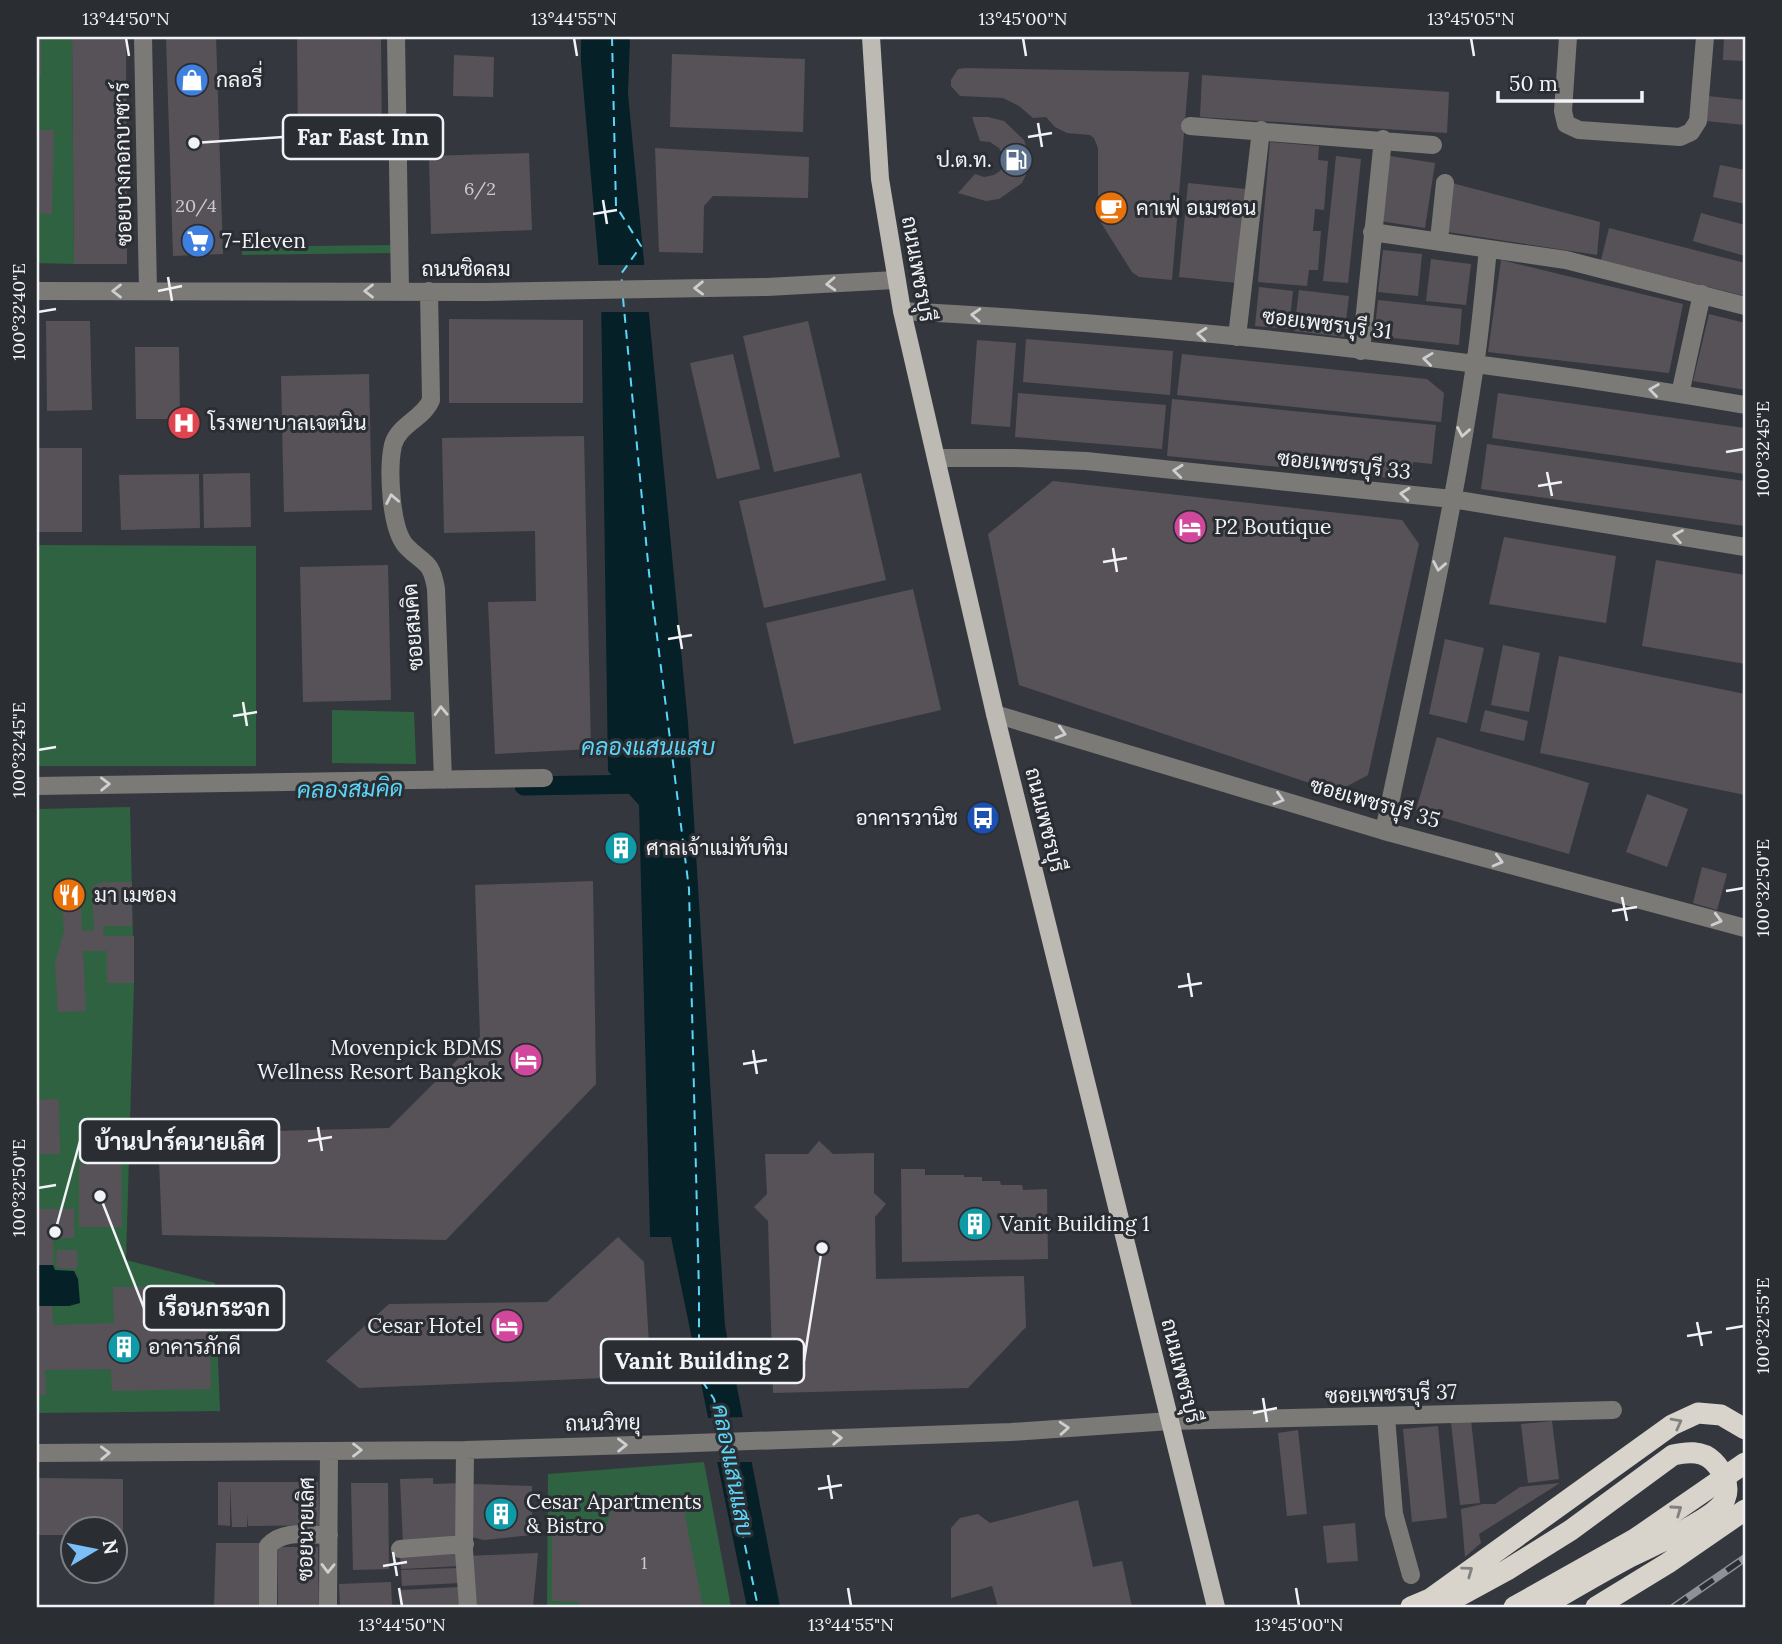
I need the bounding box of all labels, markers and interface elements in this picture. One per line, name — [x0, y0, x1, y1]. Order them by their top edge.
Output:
text: 13°44'50"N — [82, 7, 170, 30]
text: 13°44'55"N — [531, 7, 617, 30]
text: 13°45'00"N — [979, 7, 1067, 30]
text: 13°45'05"N — [1427, 7, 1515, 30]
place label: กลอรี่ — [216, 60, 263, 93]
scale bar — [1498, 60, 1642, 104]
shop icon: กลอรี่ — [173, 61, 211, 99]
text: 50 m — [1509, 70, 1558, 97]
street label: ซอยบางกอกบาซาร์ — [108, 82, 137, 246]
callout: Far East Inn — [283, 115, 443, 159]
text: Far East Inn — [297, 122, 430, 151]
fuel station icon: ป.ต.ท. — [997, 141, 1035, 179]
place label: ป.ต.ท. — [936, 146, 992, 173]
house number: 6/2 — [464, 177, 496, 200]
cafe icon: คาเฟ่ อเมซอน — [1092, 189, 1130, 227]
house number: 20/4 — [175, 194, 217, 217]
place label: คาเฟ่ อเมซอน — [1136, 194, 1256, 221]
street label: ถนนเพชรบุรี — [895, 214, 941, 324]
supermarket icon: 7-Eleven — [179, 222, 217, 260]
place label: 7-Eleven — [222, 227, 306, 254]
street label: ถนนชิดลม — [421, 255, 511, 282]
text: 100°32'40"E — [7, 263, 30, 361]
one-way arrow — [825, 277, 836, 292]
one-way arrow — [693, 281, 704, 296]
one-way arrow — [111, 283, 122, 299]
one-way arrow — [363, 283, 374, 299]
street label: ซอยเพชรบุรี 31 — [1261, 302, 1393, 346]
one-way arrow — [970, 308, 981, 323]
one-way arrow — [1196, 327, 1207, 342]
one-way arrow — [1423, 352, 1434, 367]
one-way arrow — [1648, 383, 1660, 398]
text: 100°32'45"E — [1751, 401, 1774, 497]
hospital icon: โรงพยาบาลเจตนิน — [165, 404, 203, 442]
place label: โรงพยาบาลเจตนิน — [207, 409, 367, 436]
one-way arrow — [1457, 426, 1472, 438]
street label: ซอยเพชรบุรี 33 — [1276, 444, 1412, 486]
one-way arrow — [1173, 463, 1184, 478]
one-way arrow — [1399, 487, 1410, 502]
one-way arrow — [385, 493, 400, 505]
hotel icon: P2 Boutique — [1171, 508, 1209, 546]
place label: P2 Boutique — [1214, 513, 1331, 540]
one-way arrow — [1672, 529, 1684, 544]
one-way arrow — [1433, 560, 1448, 572]
street label: ซอยสมคิด — [396, 582, 429, 672]
text: 100°32'45"E — [7, 702, 30, 798]
one-way arrow — [433, 706, 448, 717]
one-way arrow — [1055, 725, 1067, 740]
water label: คลองแสนแสบ — [581, 732, 715, 761]
street label: ถนนเพชรบุรี — [1018, 765, 1072, 875]
street label: ซอยเพชรบุรี 35 — [1307, 771, 1443, 835]
water label: คลองสมคิด — [297, 773, 403, 804]
one-way arrow — [100, 777, 111, 792]
one-way arrow — [1272, 790, 1284, 805]
bus stop icon: อาคารวานิช — [964, 799, 1002, 837]
place label: อาคารวานิช — [855, 804, 958, 831]
building icon: ศาลเจ้าแม่ทับทิม — [602, 829, 640, 867]
place label: ศาลเจ้าแม่ทับทิม — [646, 834, 788, 861]
text: 100°32'50"E — [1751, 839, 1774, 937]
one-way arrow — [1491, 853, 1503, 867]
restaurant icon: มา เมซอง — [50, 876, 88, 914]
place label: มา เมซอง — [94, 881, 177, 908]
one-way arrow — [1711, 912, 1723, 926]
place label: Movenpick BDMS Wellness Resort Bangkok — [257, 1034, 503, 1085]
hotel icon: Movenpick BDMS Wellness Resort Bangkok — [507, 1041, 545, 1079]
callout: บ้านปาร์คนายเลิศ — [80, 1119, 279, 1163]
text: บ้านปาร์คนายเลิศ — [95, 1126, 265, 1156]
text: 100°32'50"E — [7, 1139, 30, 1237]
building icon: Vanit Building 1 — [956, 1205, 994, 1243]
place label: Vanit Building 1 — [999, 1210, 1150, 1237]
text: 100°32'55"E — [1751, 1278, 1774, 1374]
callout: เรือนกระจก — [144, 1286, 284, 1330]
text: เรือนกระจก — [158, 1293, 270, 1322]
hotel icon: Cesar Hotel — [488, 1307, 526, 1345]
place label: Cesar Hotel — [367, 1312, 482, 1339]
street label: ถนนเพชรบุรี — [1154, 1316, 1208, 1426]
building icon: อาคารภักดี — [105, 1328, 143, 1366]
place label: อาคารภักดี — [148, 1333, 241, 1360]
callout: Vanit Building 2 — [601, 1339, 804, 1383]
text: Vanit Building 2 — [614, 1346, 790, 1375]
street label: ซอยเพชรบุรี 37 — [1325, 1378, 1458, 1410]
water label: คลองแสนแสบ — [706, 1401, 761, 1539]
street label: ถนนวิทยุ — [565, 1408, 641, 1438]
one-way arrow — [1670, 1418, 1682, 1432]
one-way arrow — [1059, 1421, 1070, 1436]
one-way arrow — [832, 1431, 843, 1446]
one-way arrow — [618, 1437, 628, 1453]
one-way arrow — [352, 1442, 363, 1458]
one-way arrow — [100, 1445, 111, 1461]
street label: ซอยนายเลิศ — [291, 1477, 320, 1581]
place label: Cesar Apartments & Bistro — [526, 1488, 702, 1539]
building icon: Cesar Apartments & Bistro — [482, 1495, 520, 1533]
one-way arrow — [1669, 1506, 1682, 1518]
north arrow — [60, 1514, 130, 1584]
text: N — [98, 1538, 124, 1557]
house number: 1 — [641, 1551, 647, 1574]
one-way arrow — [320, 1563, 336, 1574]
one-way arrow — [1461, 1567, 1473, 1580]
text: 13°44'50"N — [358, 1613, 446, 1636]
text: 13°44'55"N — [808, 1613, 894, 1636]
text: 13°45'00"N — [1255, 1613, 1343, 1636]

